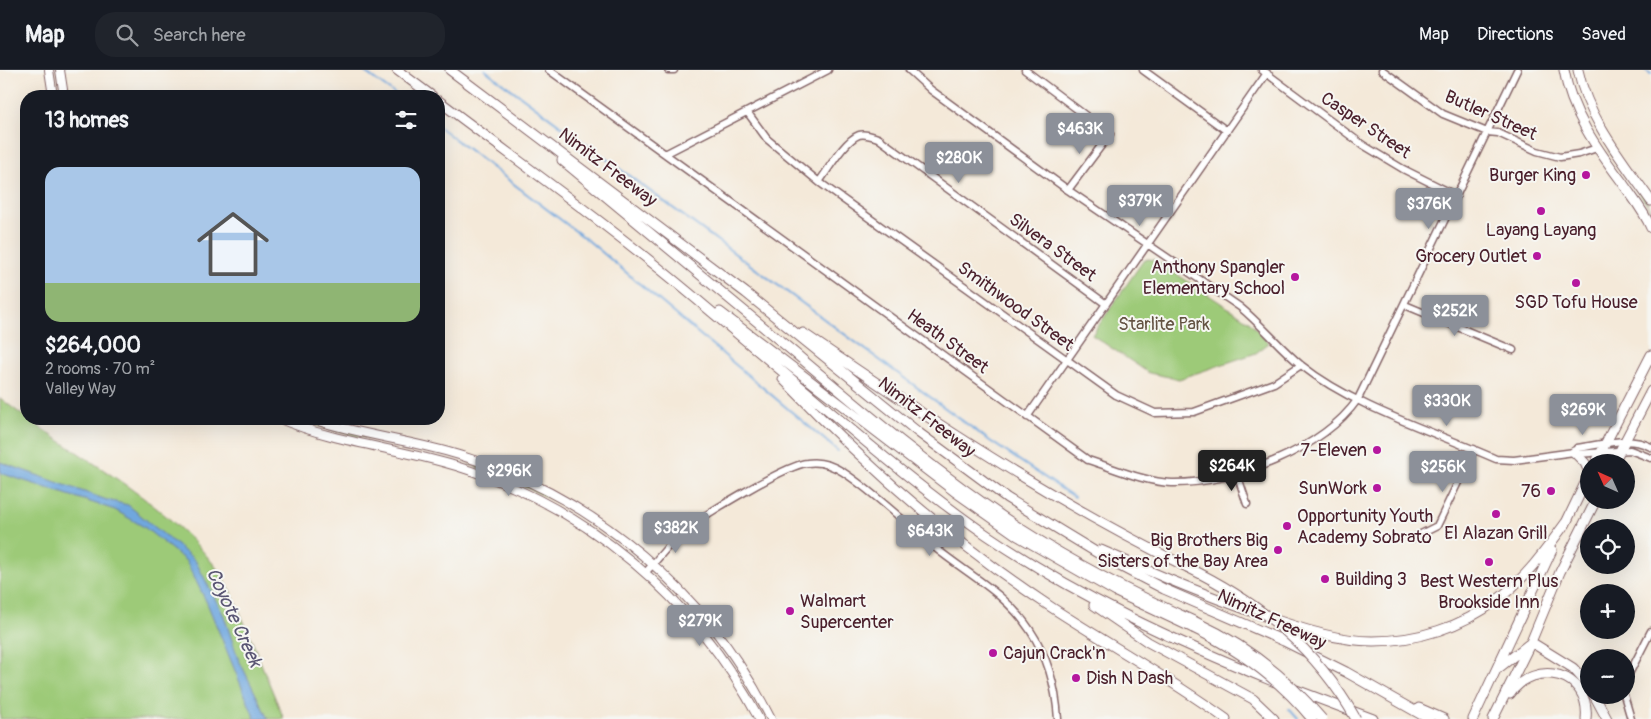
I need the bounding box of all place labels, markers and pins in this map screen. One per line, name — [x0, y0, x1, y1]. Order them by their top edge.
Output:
pin: $463K — [1045, 112, 1115, 155]
pin: $280K — [924, 142, 994, 184]
place label: Burger King — [1489, 164, 1576, 187]
marker: Burger King — [1580, 169, 1592, 181]
pin: $379K — [1105, 184, 1175, 227]
pin: $376K — [1394, 188, 1464, 230]
marker: Layang Layang — [1535, 205, 1547, 217]
place label: Layang Layang — [1486, 219, 1596, 242]
place label: Grocery Outlet — [1415, 245, 1528, 268]
marker: Grocery Outlet — [1531, 250, 1543, 262]
place label: Anthony Spangler Elementary School — [1143, 256, 1286, 300]
marker: Anthony Spangler Elementary School — [1289, 271, 1301, 283]
marker: SGD Tofu House — [1570, 277, 1582, 289]
place label: SGD Tofu House — [1514, 291, 1638, 314]
pin: $252K — [1420, 294, 1490, 337]
pin: $330K — [1412, 384, 1482, 427]
pin: $269K — [1548, 394, 1618, 436]
place label: 7-Eleven — [1300, 439, 1367, 462]
marker: 7-Eleven — [1371, 444, 1383, 456]
pin: $264K — [1197, 450, 1267, 492]
pin: $256K — [1408, 450, 1478, 493]
pin: $296K — [474, 454, 544, 497]
place label: SunWork — [1298, 477, 1367, 500]
place label: 76 — [1521, 480, 1541, 503]
marker: SunWork — [1371, 482, 1383, 494]
marker: 76 — [1545, 485, 1557, 497]
place label: Opportunity Youth Academy Sobrato — [1297, 505, 1433, 549]
marker: El Alazan Grill — [1490, 508, 1502, 520]
pin: $382K — [641, 512, 711, 554]
pin: $643K — [895, 514, 965, 557]
marker: Opportunity Youth Academy Sobrato — [1281, 520, 1293, 532]
place label: El Alazan Grill — [1444, 522, 1548, 545]
place label: Big Brothers Big Sisters of the Bay Area — [1097, 529, 1268, 573]
marker: Big Brothers Big Sisters of the Bay Area — [1272, 544, 1284, 556]
marker: Best Western Plus Brookside Inn — [1483, 556, 1495, 568]
place label: Building 3 — [1335, 568, 1407, 591]
place label: Best Western Plus Brookside Inn — [1420, 570, 1558, 614]
marker: Building 3 — [1319, 573, 1331, 585]
place label: Walmart Supercenter — [800, 590, 894, 634]
pin: $279K — [665, 604, 735, 647]
marker: Walmart Supercenter — [784, 605, 796, 617]
place label: Cajun Crack'n — [1003, 642, 1106, 665]
marker: Cajun Crack'n — [987, 647, 999, 659]
place label: Dish N Dash — [1086, 667, 1173, 690]
marker: Dish N Dash — [1070, 672, 1082, 684]

